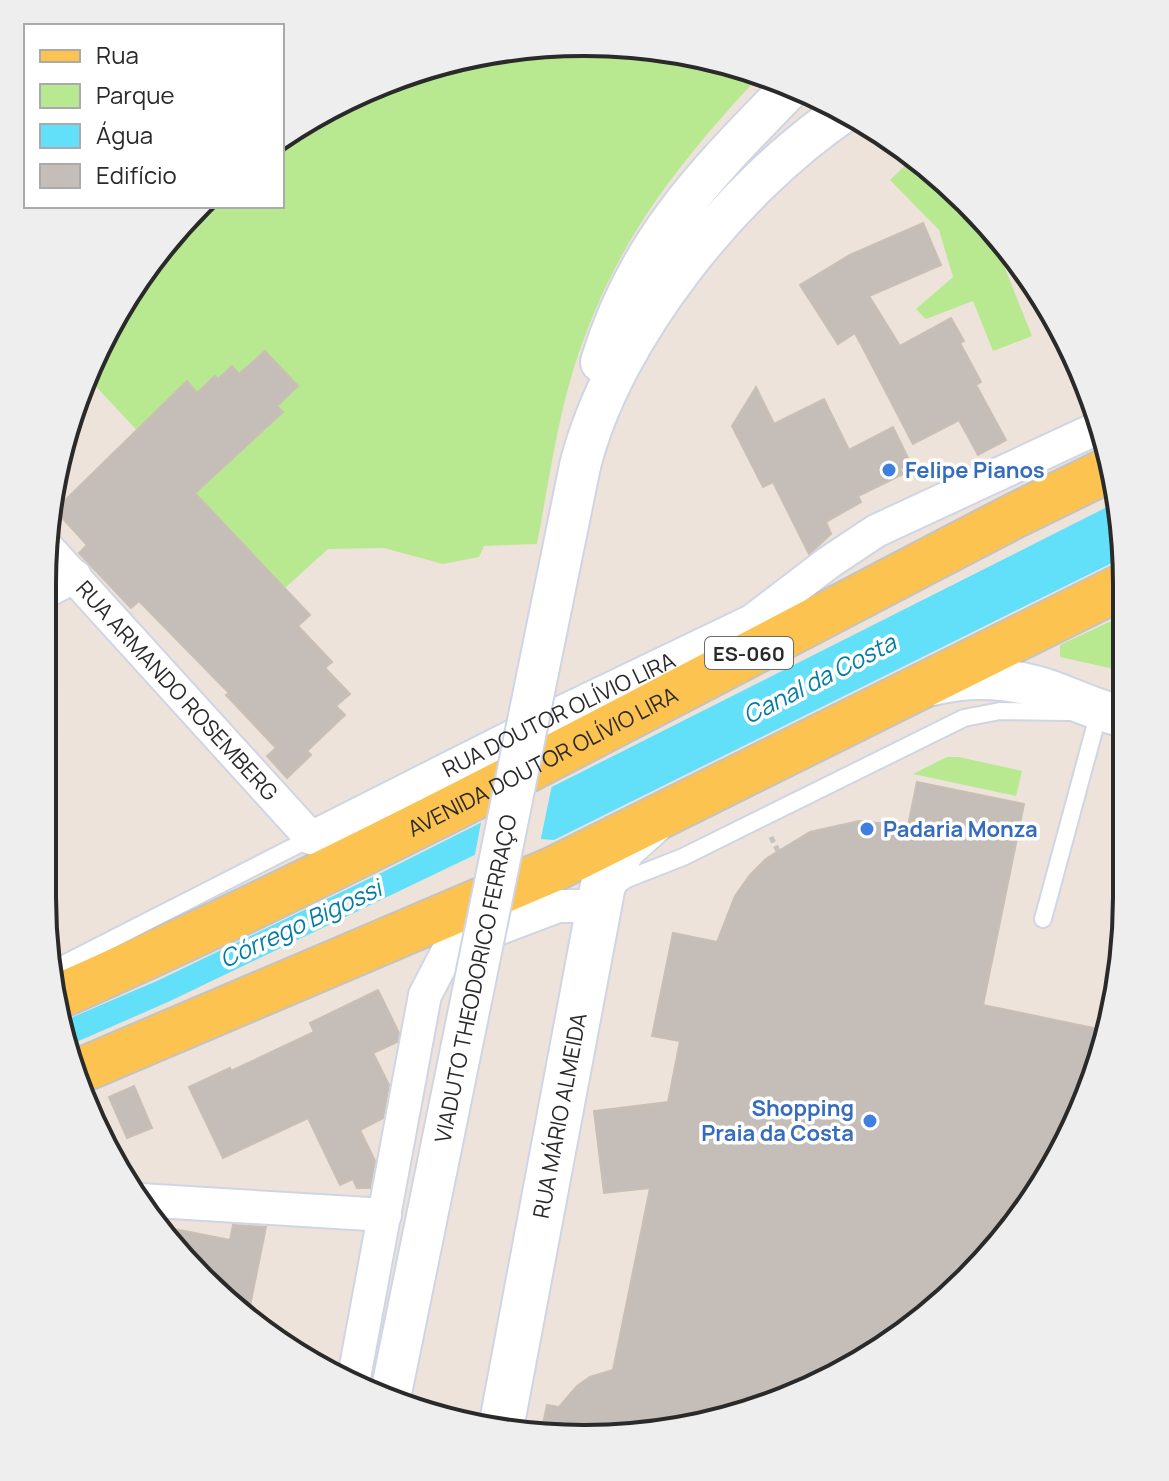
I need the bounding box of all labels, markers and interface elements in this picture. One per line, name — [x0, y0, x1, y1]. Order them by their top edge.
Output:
legend — [24, 24, 284, 208]
text: Rua — [96, 38, 139, 71]
text: Parque — [96, 78, 174, 111]
text: Água — [96, 118, 153, 151]
text: Edifício — [96, 158, 177, 191]
place label: Felipe Pianos — [905, 455, 1045, 485]
marker: Felipe Pianos — [880, 461, 898, 479]
street label: RUA ARMANDO ROSEMBERG — [69, 574, 285, 807]
water label: Canal da Costa — [737, 624, 903, 731]
road number: ES-060 — [705, 637, 793, 669]
street label: RUA DOUTOR OLÍVIO LIRA — [437, 645, 680, 784]
street label: AVENIDA DOUTOR OLÍVIO LIRA — [403, 680, 683, 844]
street label: VIADUTO THEODORICO FERRAÇO — [427, 812, 524, 1145]
place label: Padaria Monza — [883, 814, 1038, 844]
marker: Padaria Monza — [858, 820, 876, 838]
water label: Córrego Bigossi — [214, 870, 389, 975]
street label: RUA MÁRIO ALMEIDA — [526, 1010, 594, 1221]
place label: Shopping Praia da Costa — [701, 1093, 854, 1148]
marker: Shopping Praia da Costa — [861, 1112, 879, 1130]

